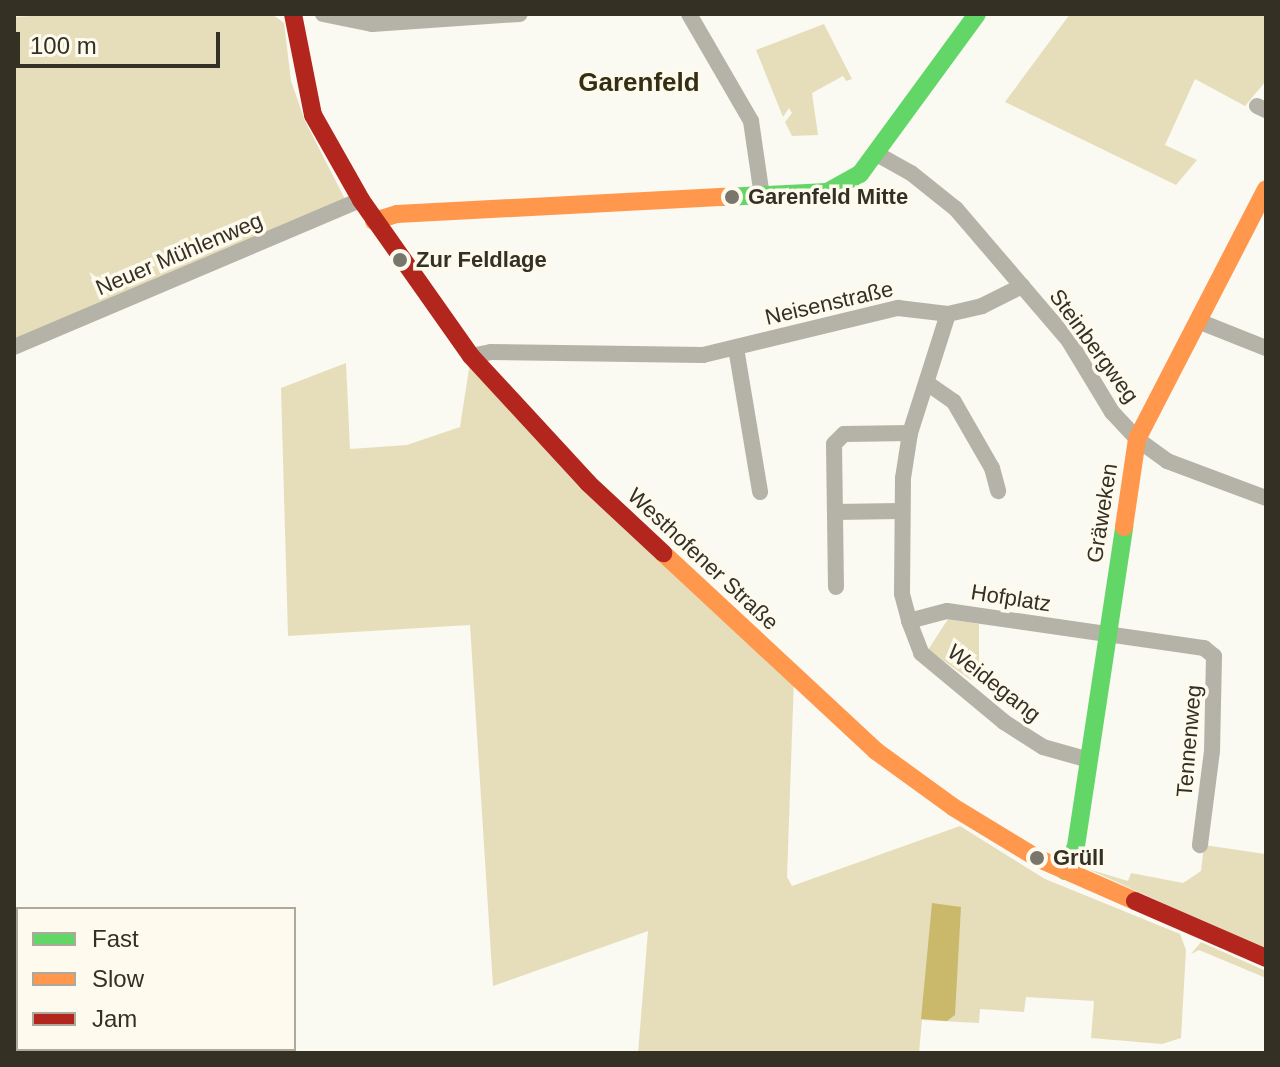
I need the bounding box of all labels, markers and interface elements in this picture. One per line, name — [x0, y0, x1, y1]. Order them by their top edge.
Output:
scale bar — [20, 16, 224, 66]
text: 100 m — [30, 32, 97, 59]
district label: Garenfeld — [578, 67, 700, 99]
place label: Garenfeld Mitte — [748, 184, 908, 210]
marker: Garenfeld Mitte — [723, 188, 741, 206]
street label: Neuer Mühlenweg — [92, 207, 266, 301]
place label: Zur Feldlage — [416, 247, 547, 273]
marker: Zur Feldlage — [391, 251, 409, 269]
street label: Neisenstraße — [762, 275, 896, 331]
street label: Steinbergweg — [1044, 284, 1144, 408]
street label: Gräweken — [1081, 461, 1123, 565]
street label: Westhofener Straße — [622, 482, 784, 636]
street label: Hofplatz — [969, 579, 1053, 617]
street label: Weidegang — [942, 638, 1046, 728]
street label: Tennenweg — [1171, 684, 1207, 798]
place label: Grüll — [1053, 845, 1104, 871]
marker: Grüll — [1028, 849, 1046, 867]
legend — [16, 907, 296, 1051]
text: Fast — [92, 925, 139, 952]
text: Slow — [92, 965, 144, 992]
text: Jam — [92, 1005, 137, 1032]

